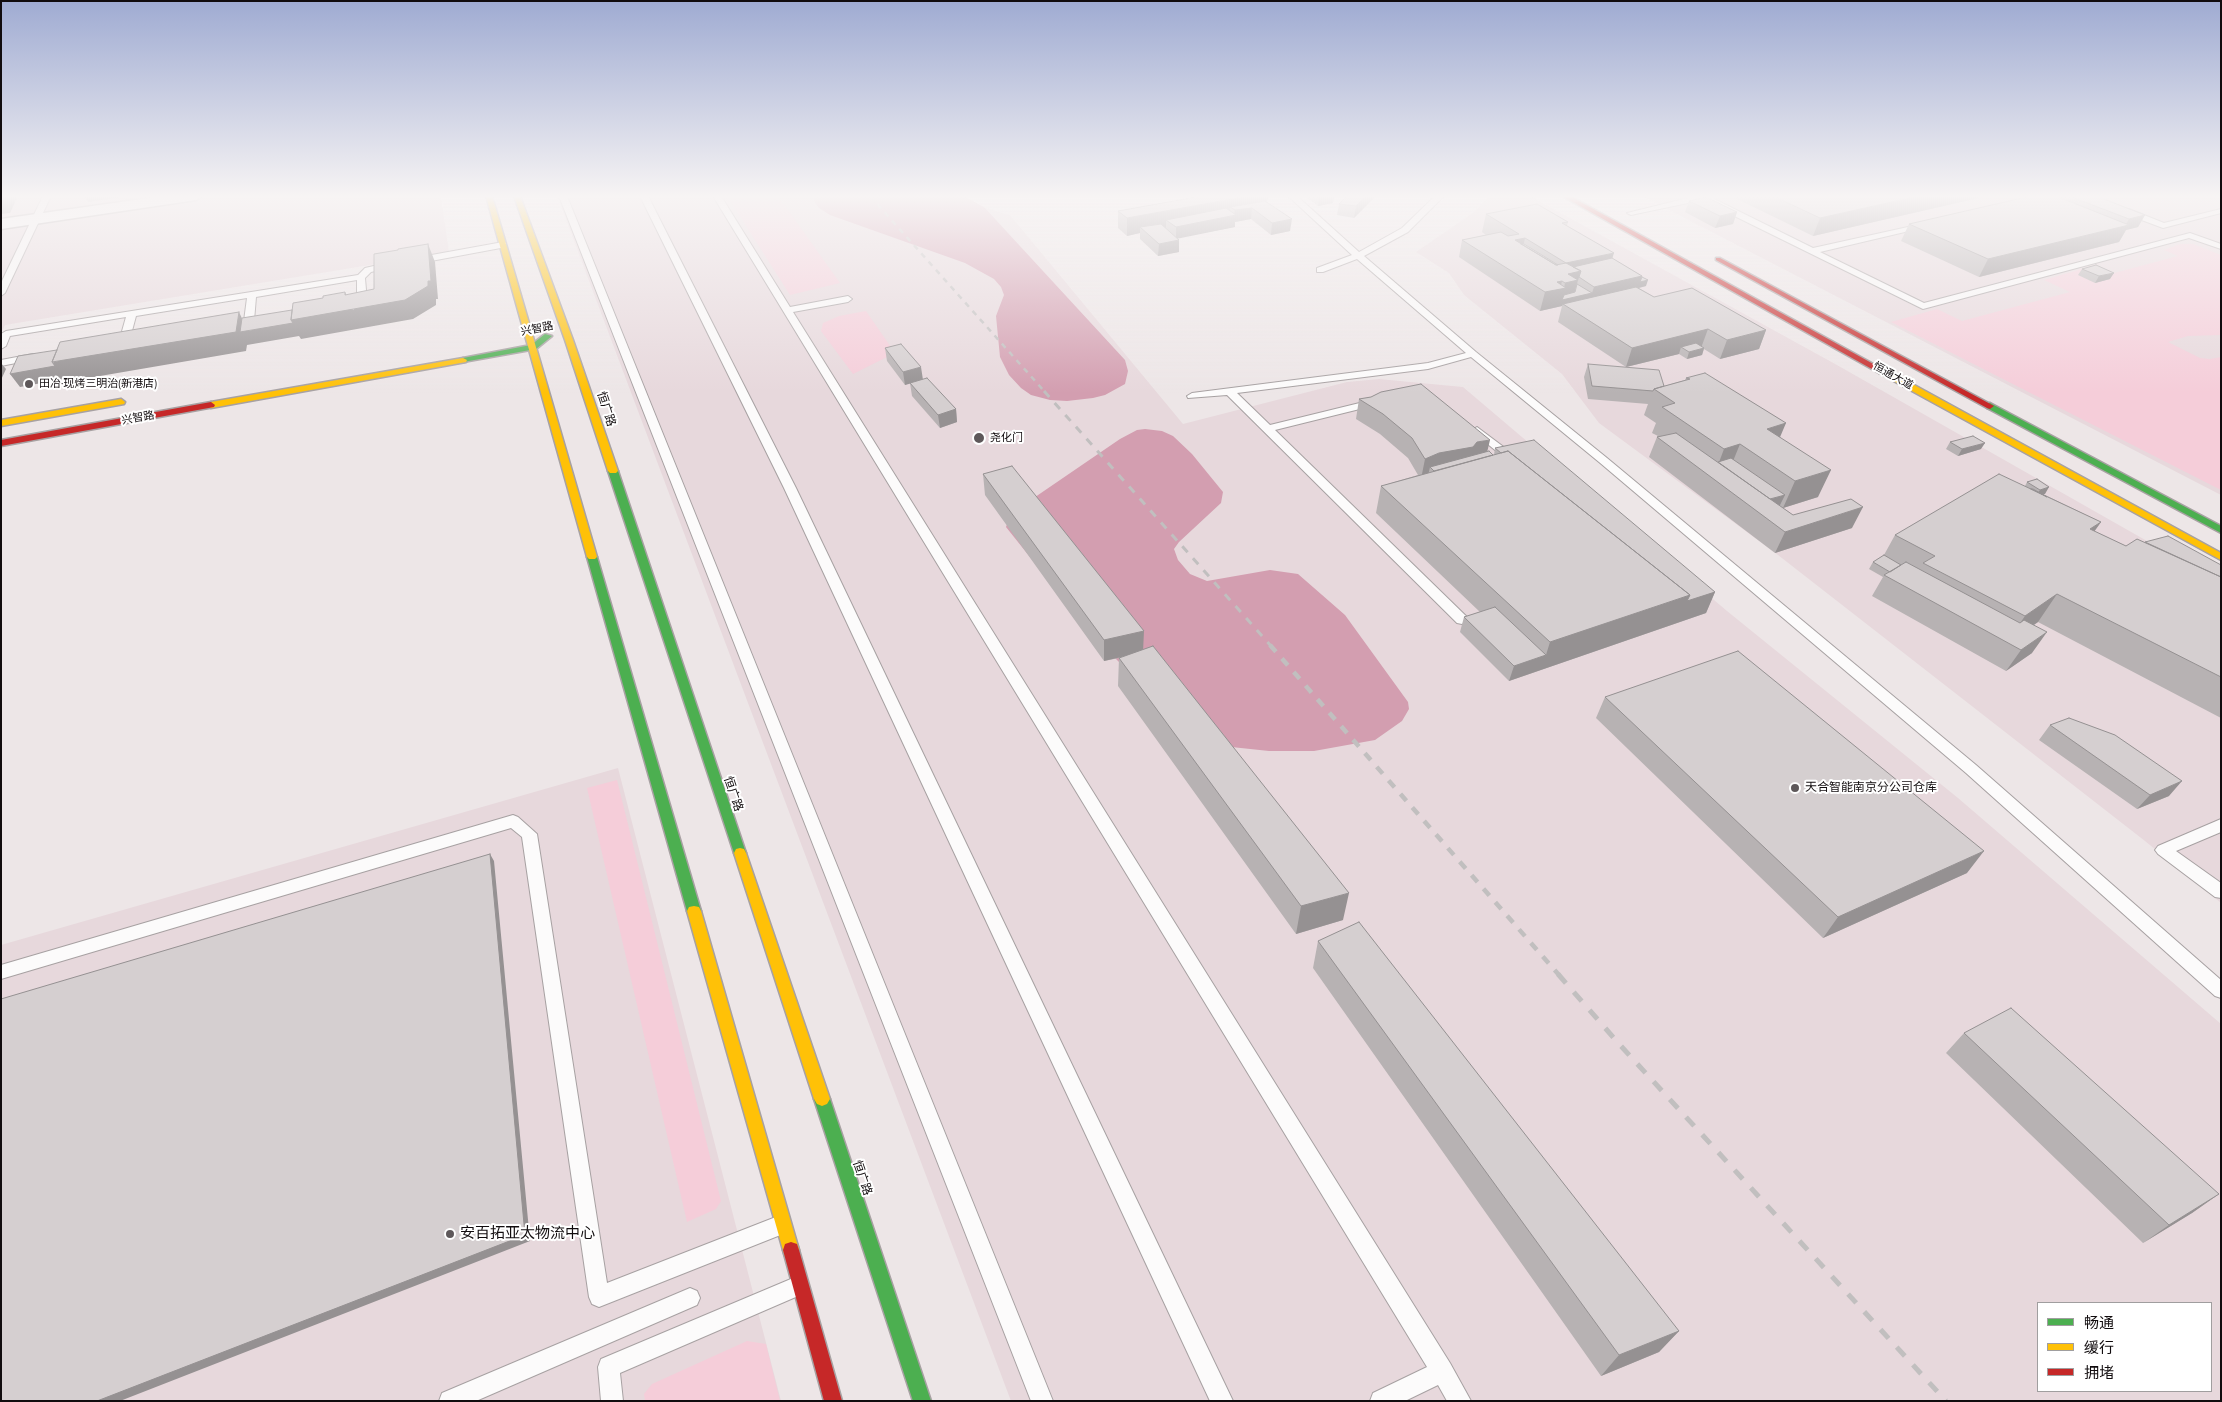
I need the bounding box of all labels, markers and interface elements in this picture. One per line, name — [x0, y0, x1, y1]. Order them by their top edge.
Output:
street label: 兴智路 — [520, 319, 554, 339]
street label: 恒通大道 — [1871, 360, 1915, 392]
place label: 田冶·现烤三明治(新港店) — [39, 377, 156, 391]
marker: 田冶·现烤三明治(新港店) — [23, 378, 35, 390]
street label: 恒广路 — [594, 390, 618, 428]
street label: 兴智路 — [121, 409, 155, 427]
marker: 尧化门 — [972, 431, 986, 445]
place label: 尧化门 — [990, 431, 1023, 445]
street label: 恒广路 — [720, 775, 746, 813]
place label: 天合智能南京分公司仓库 — [1805, 781, 1937, 795]
marker: 天合智能南京分公司仓库 — [1789, 782, 1801, 794]
street label: 恒广路 — [849, 1159, 875, 1197]
place label: 安百拓亚太物流中心 — [460, 1225, 595, 1243]
marker: 安百拓亚太物流中心 — [444, 1228, 456, 1240]
legend — [2037, 1302, 2212, 1392]
text: 畅通 — [2084, 1313, 2114, 1332]
text: 缓行 — [2084, 1338, 2114, 1357]
text: 拥堵 — [2084, 1363, 2114, 1382]

